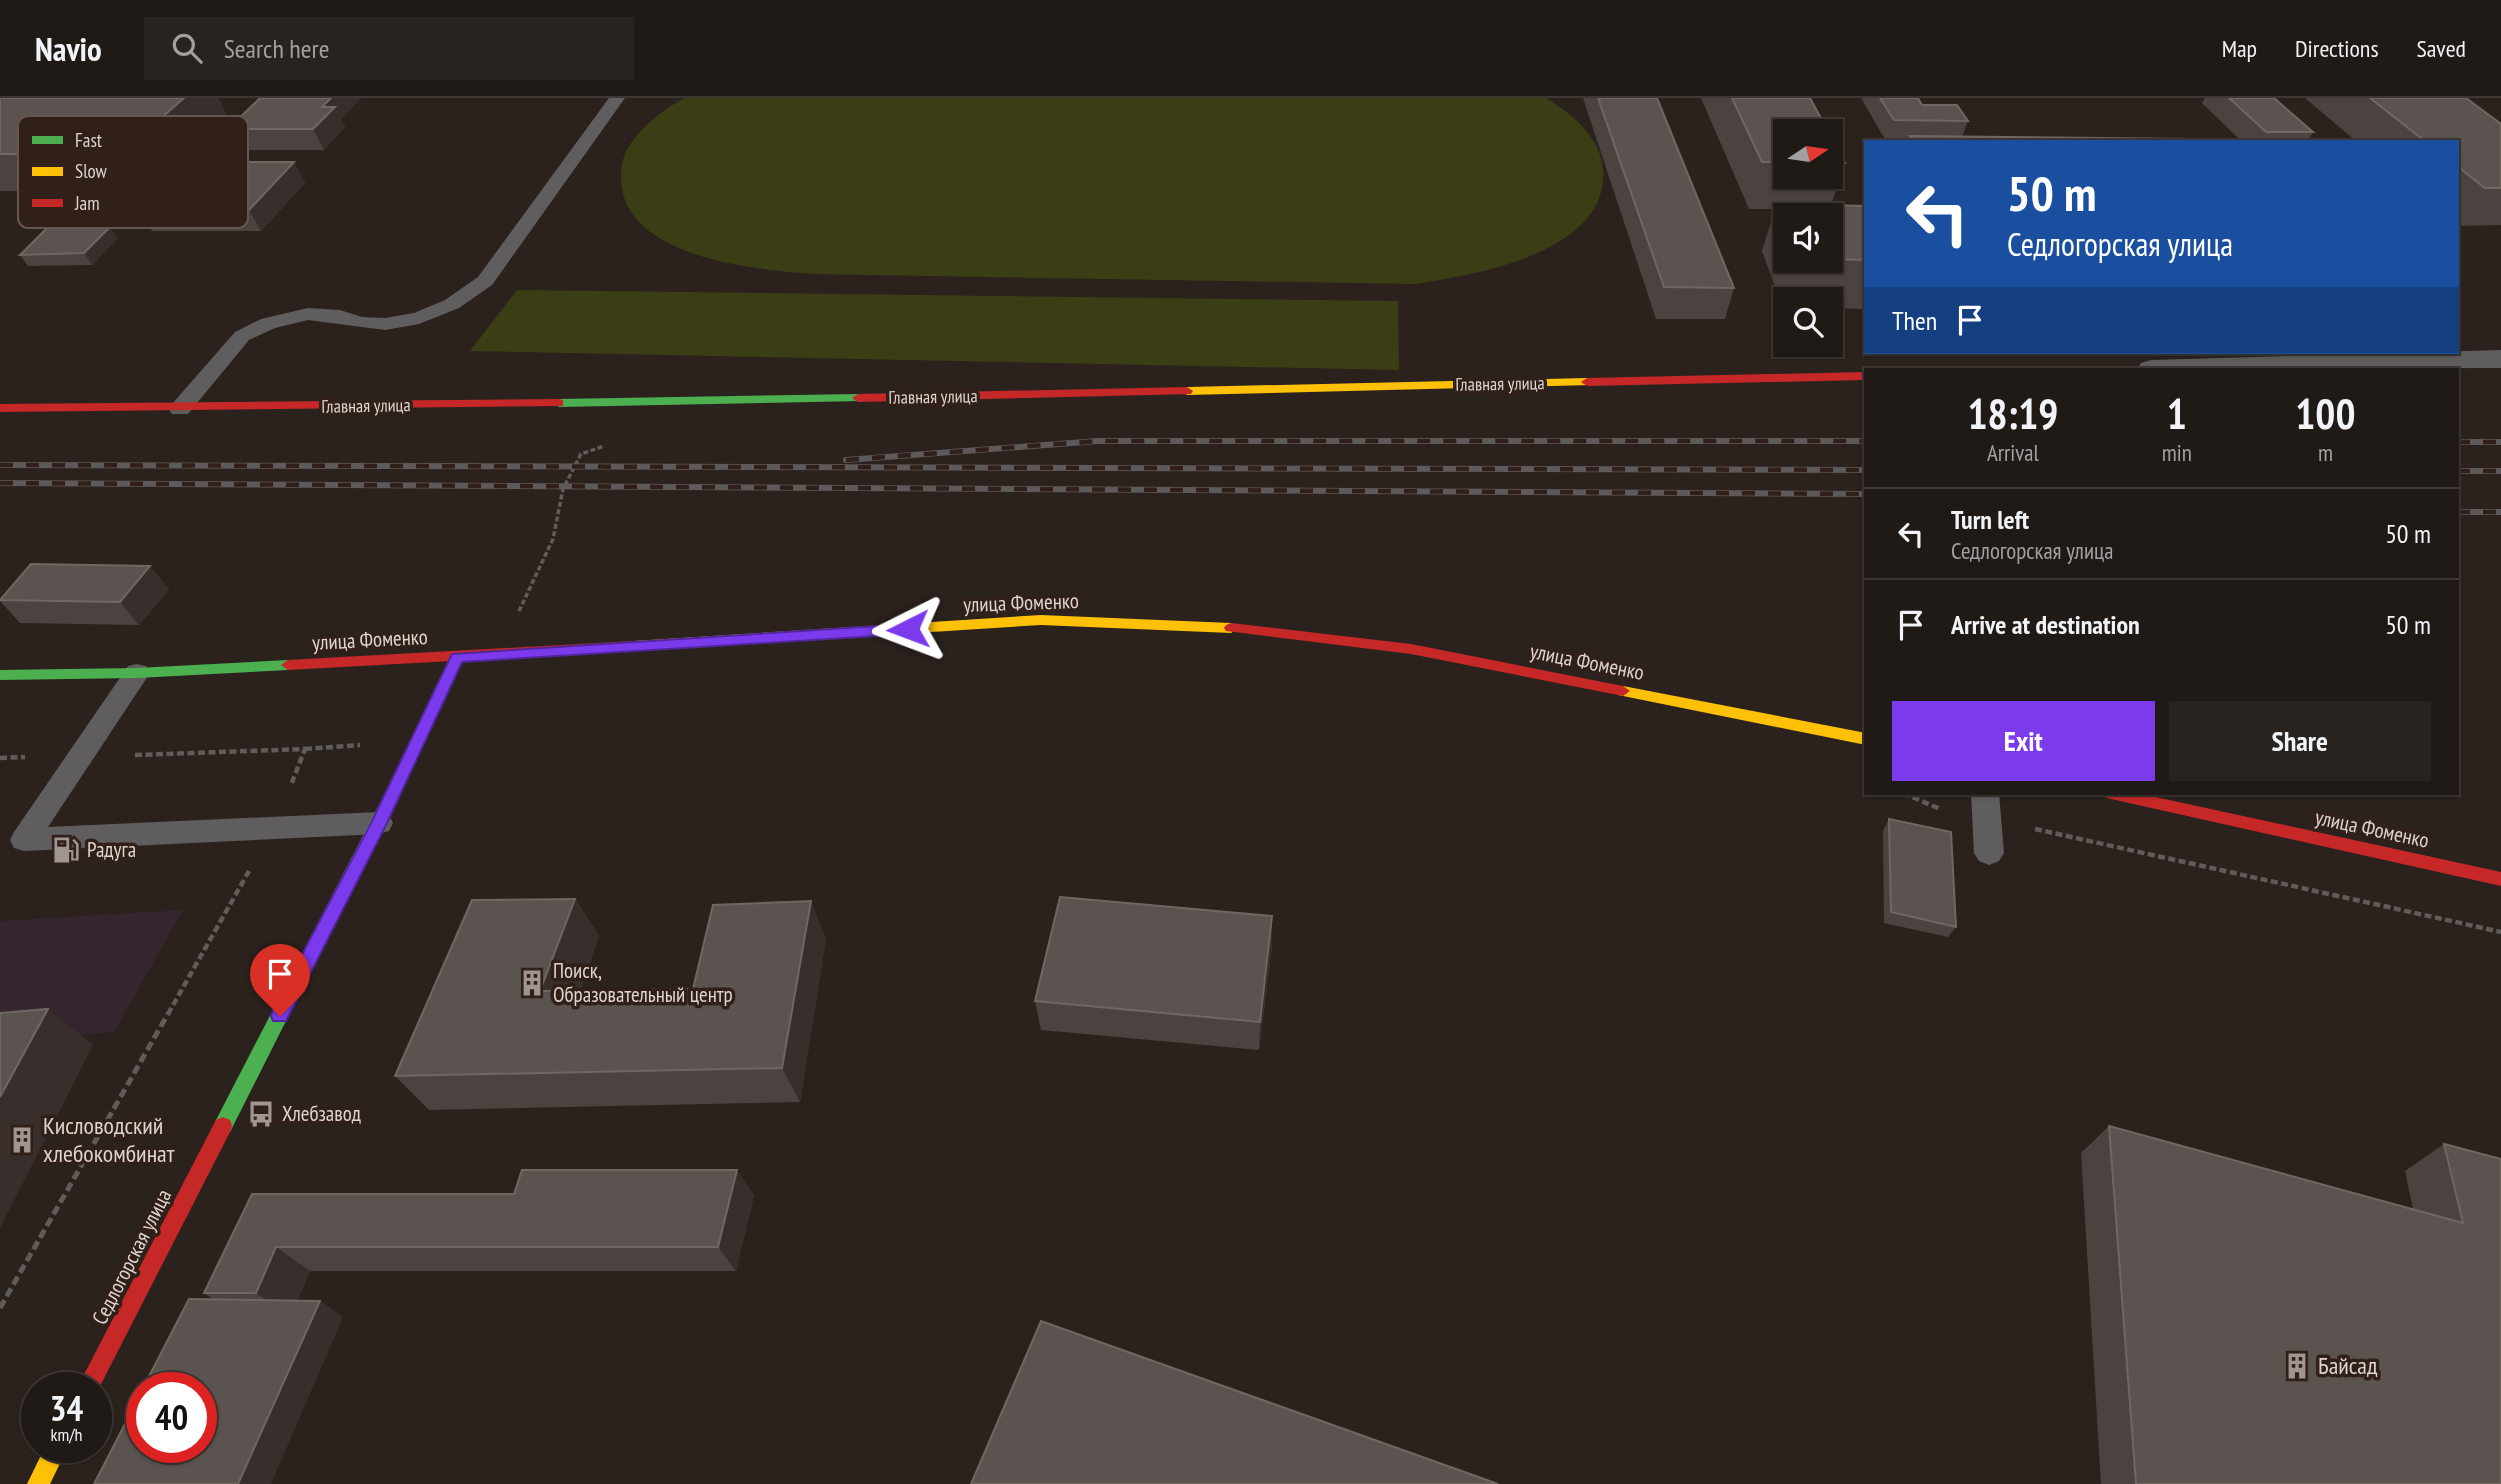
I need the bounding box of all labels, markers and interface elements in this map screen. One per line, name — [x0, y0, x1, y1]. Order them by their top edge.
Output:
search box — [144, 17, 634, 80]
text: Navio — [35, 27, 102, 70]
icon: search — [168, 29, 206, 67]
text: Search here — [224, 32, 329, 65]
text: Map — [2222, 33, 2257, 64]
text: Directions — [2295, 33, 2379, 64]
text: Saved — [2417, 33, 2466, 64]
legend — [18, 116, 248, 228]
north arrow — [1773, 119, 1843, 189]
map controls — [1773, 119, 1843, 357]
text: Fast — [75, 128, 103, 152]
text: Slow — [75, 159, 108, 183]
text: 50 m — [2007, 161, 2096, 225]
icon: left — [1892, 168, 1983, 259]
text: Jam — [74, 191, 100, 215]
button: sound — [1773, 203, 1843, 273]
text: Седлогорская улица — [2007, 223, 2233, 265]
button: search — [1773, 287, 1843, 357]
icon: arrive — [1951, 301, 1989, 339]
text: Then — [1892, 304, 1937, 337]
street label: Главная улица — [1455, 371, 1545, 396]
street label: Главная улица — [888, 384, 978, 409]
text: 18:19 — [1967, 386, 2058, 441]
text: 1 — [2167, 386, 2187, 441]
text: 100 — [2295, 386, 2356, 441]
street label: Главная улица — [321, 393, 411, 418]
text: Arrival — [1987, 438, 2039, 467]
text: min — [2162, 438, 2192, 467]
text: m — [2318, 438, 2333, 467]
text: Turn left — [1951, 503, 2029, 536]
icon: left — [1892, 515, 1930, 553]
text: 50 m — [2385, 517, 2431, 550]
text: Седлогорская улица — [1951, 536, 2113, 565]
street label: улица Фоменко — [963, 587, 1079, 618]
position arrow — [871, 592, 945, 666]
icon: arrive — [1892, 606, 1930, 644]
text: Arrive at destination — [1951, 608, 2140, 641]
text: 50 m — [2385, 608, 2431, 641]
street label: улица Фоменко — [312, 623, 428, 656]
street label: улица Фоменко — [1528, 637, 1646, 686]
button: Exit — [1892, 701, 2155, 781]
button: Share — [2169, 701, 2431, 781]
street label: улица Фоменко — [2313, 803, 2431, 854]
fuel station icon: Радуга — [51, 835, 81, 865]
place label: Радуга — [87, 836, 136, 863]
pin — [250, 944, 310, 1016]
icon: arrive — [261, 955, 299, 993]
place label: Поиск, Образовательный центр — [553, 957, 733, 1008]
building icon: Поиск, Образовательный центр — [517, 968, 547, 998]
bus stop icon: Хлебзавод — [246, 1099, 276, 1129]
place label: Хлебзавод — [282, 1100, 361, 1127]
place label: Кисловодский хлебокомбинат — [43, 1110, 175, 1169]
building icon: Кисловодский хлебокомбинат — [7, 1125, 37, 1155]
street label: Седлогорская улица — [86, 1185, 177, 1329]
place label: Байсад — [2318, 1350, 2378, 1381]
building icon: Байсад — [2282, 1351, 2312, 1381]
speed limit sign: 40 — [126, 1372, 217, 1463]
text: 34 — [50, 1385, 83, 1431]
text: km/h — [51, 1423, 82, 1446]

